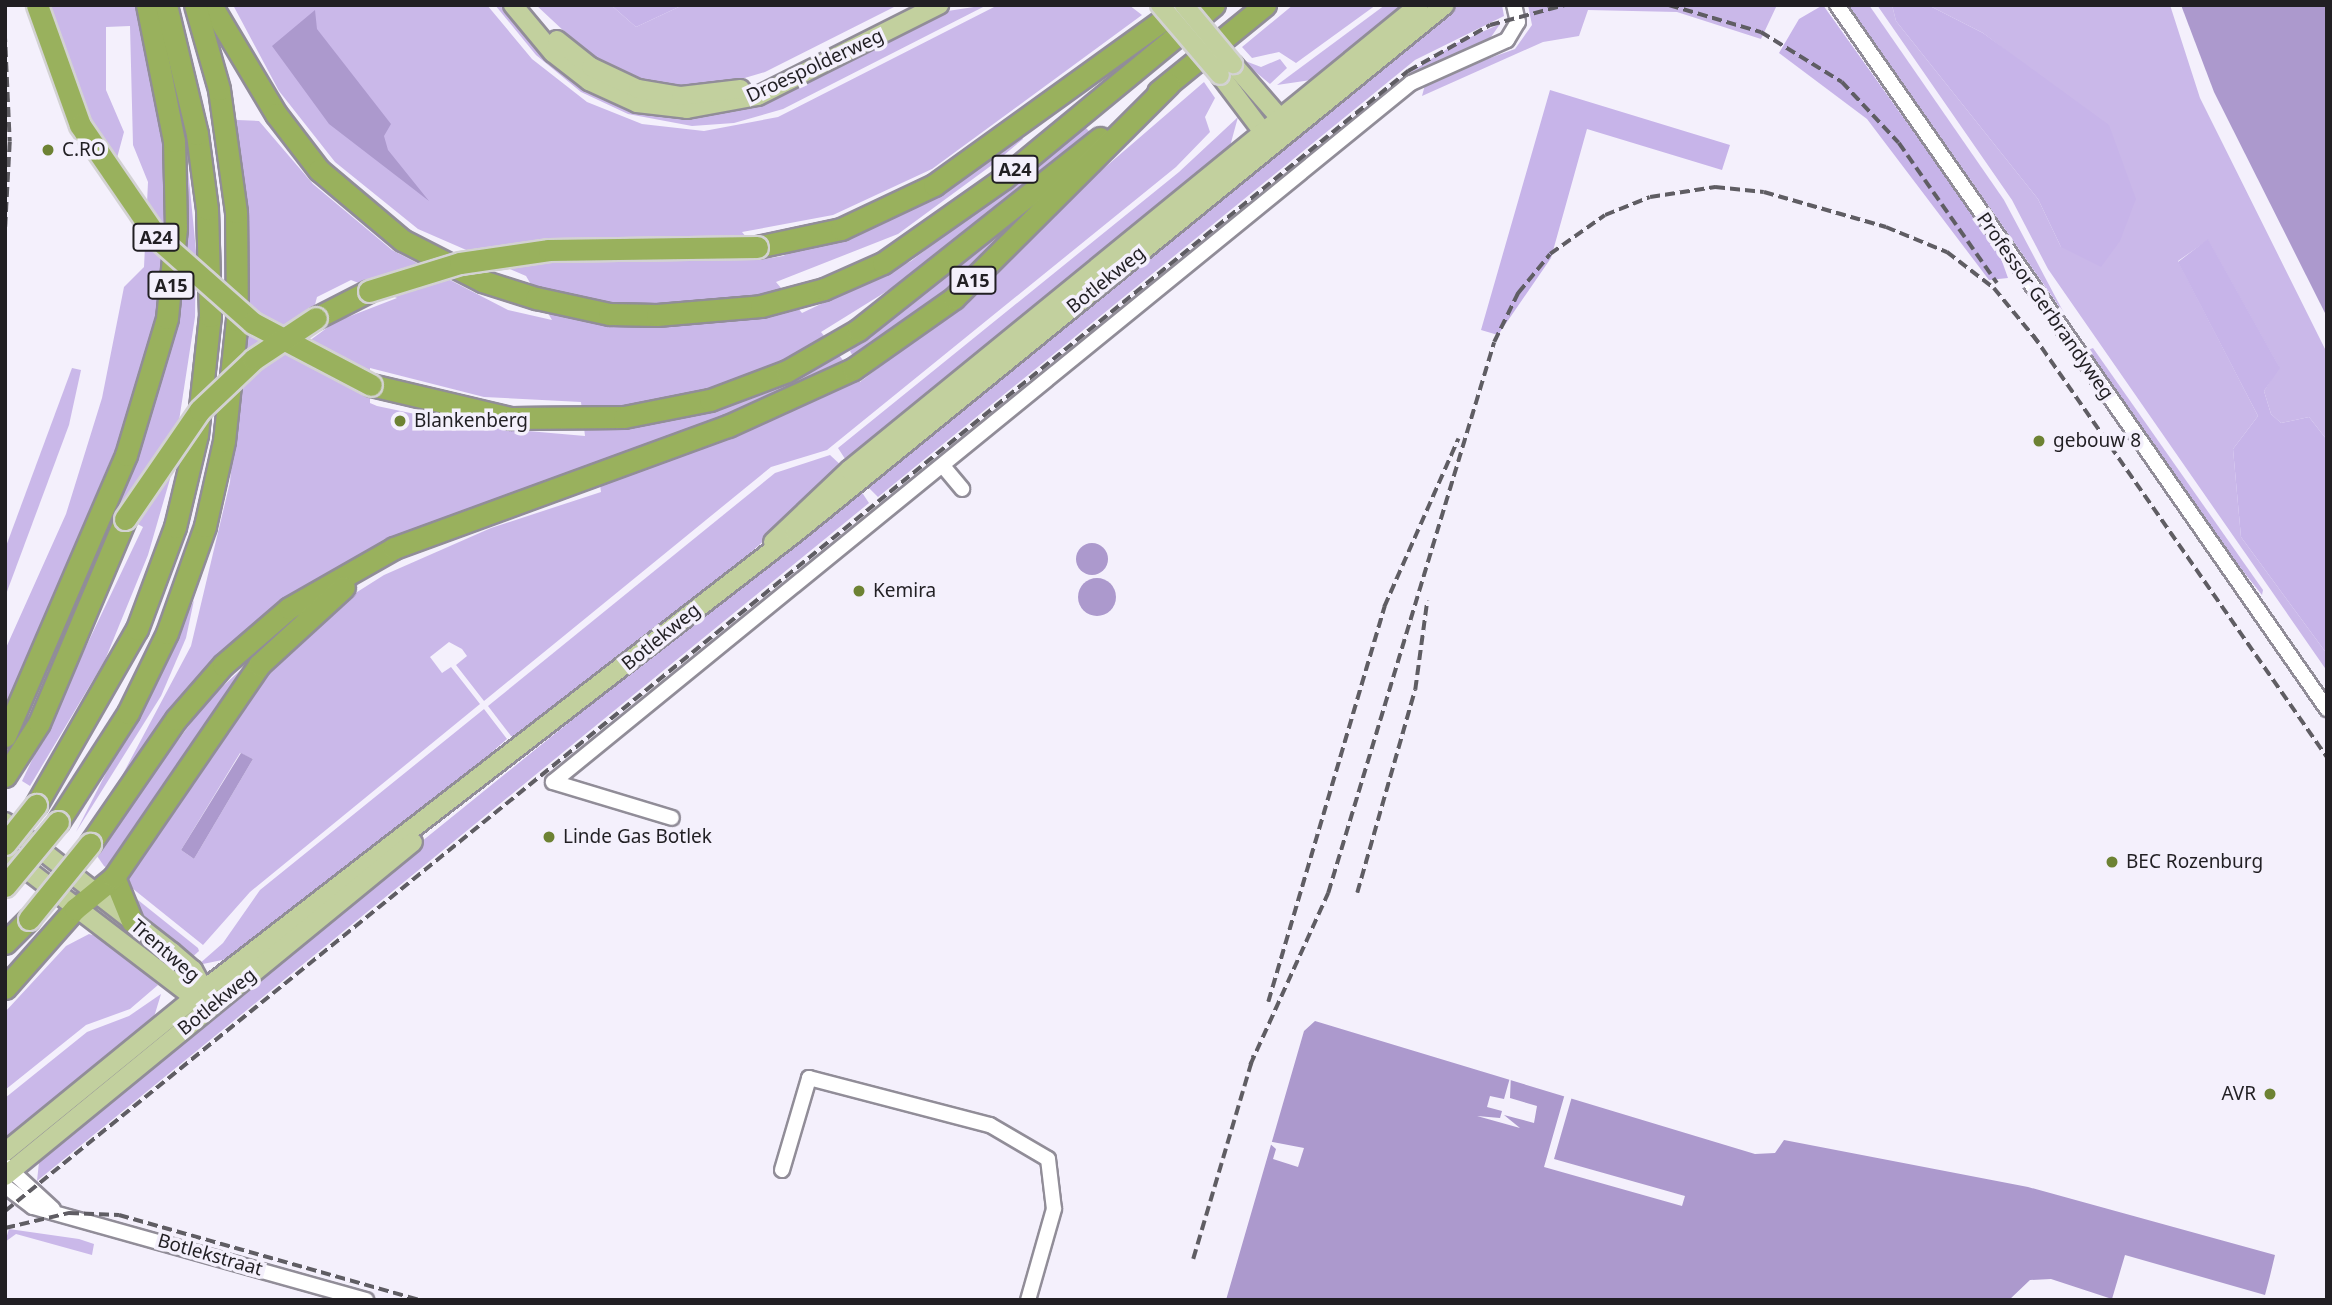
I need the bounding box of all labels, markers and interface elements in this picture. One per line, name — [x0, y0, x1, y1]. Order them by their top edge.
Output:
street label: Droespolderweg — [743, 24, 887, 108]
place label: C.RO — [62, 139, 106, 161]
marker: C.RO — [40, 142, 56, 158]
road number: A24 — [990, 154, 1040, 184]
street label: Professor Gerbrandyweg — [1972, 208, 2118, 404]
road number: A24 — [132, 222, 180, 251]
street label: Botlekweg — [1062, 242, 1150, 318]
road number: A15 — [948, 266, 998, 294]
road number: A15 — [146, 270, 196, 300]
place label: Blankenberg — [414, 410, 528, 432]
marker: Blankenberg — [392, 413, 408, 429]
place label: gebouw 8 — [2053, 430, 2141, 452]
marker: gebouw 8 — [2031, 433, 2047, 449]
place label: Kemira — [873, 580, 936, 602]
marker: Kemira — [851, 583, 867, 599]
street label: Botlekweg — [617, 599, 705, 675]
place label: Linde Gas Botlek — [563, 826, 712, 848]
marker: Linde Gas Botlek — [541, 829, 557, 845]
place label: BEC Rozenburg — [2126, 851, 2263, 873]
marker: BEC Rozenburg — [2104, 854, 2120, 870]
street label: Trentweg — [126, 915, 204, 987]
street label: Botlekweg — [173, 964, 261, 1040]
place label: AVR — [2221, 1083, 2256, 1105]
marker: AVR — [2262, 1086, 2278, 1102]
street label: Botlekstraat — [155, 1229, 265, 1281]

